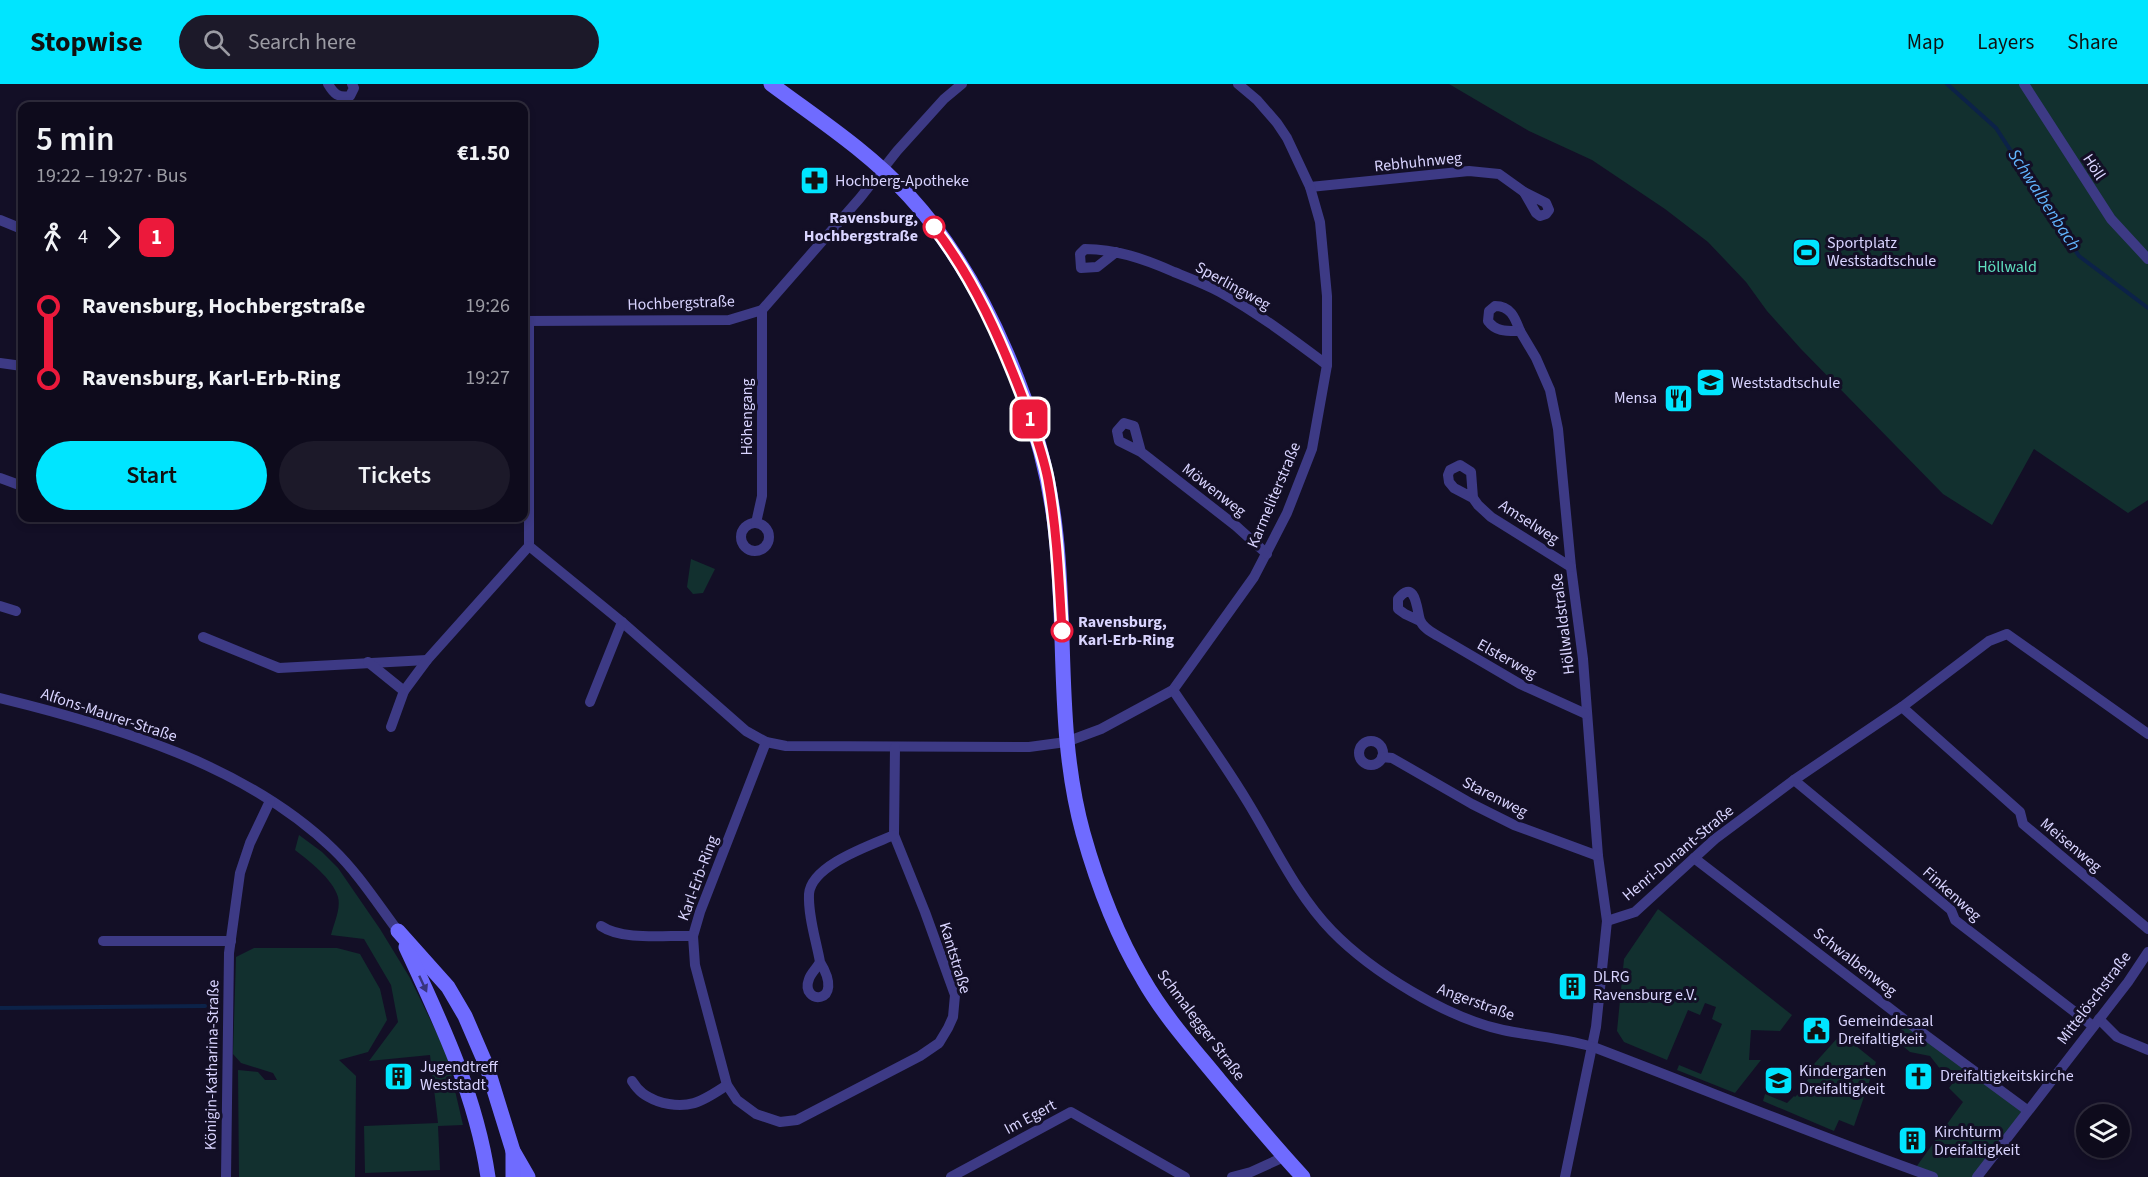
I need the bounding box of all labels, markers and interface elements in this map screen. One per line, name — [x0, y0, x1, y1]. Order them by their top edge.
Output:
search box — [179, 15, 599, 69]
text: Stopwise — [30, 22, 143, 62]
icon: search — [200, 26, 233, 59]
text: Search here — [248, 26, 356, 58]
text: Map — [1907, 27, 1944, 57]
text: Layers — [1977, 27, 2034, 57]
text: Share — [2067, 27, 2118, 57]
text: 5 min — [36, 116, 114, 163]
text: €1.50 — [457, 137, 510, 169]
water label: Schwalbenbach — [2002, 144, 2086, 256]
street label: Rebhuhnweg — [1373, 146, 1463, 178]
street label: Höll — [2077, 150, 2111, 184]
text: 19:22 – 19:27 · Bus — [36, 162, 187, 190]
pharmacy icon: Hochberg-Apotheke — [798, 165, 830, 197]
place label: Hochberg-Apotheke — [835, 170, 969, 192]
place label: Ravensburg, Hochbergstraße — [804, 207, 918, 247]
marker: Ravensburg, Hochbergstraße — [923, 216, 945, 238]
icon: walk — [36, 221, 69, 254]
icon: forward — [97, 221, 130, 254]
text: 1 — [151, 222, 162, 252]
text: 4 — [78, 223, 88, 251]
place label: Sportplatz Weststadtschule — [1827, 232, 1936, 272]
sports icon: Sportplatz Weststadtschule — [1790, 236, 1822, 268]
street label: Sperlingweg — [1191, 256, 1275, 316]
park label: Höllwald — [1977, 256, 2037, 278]
text: Ravensburg, Hochbergstraße — [82, 290, 365, 322]
street label: Hochbergstraße — [627, 290, 735, 316]
text: 19:26 — [465, 292, 510, 320]
text: Ravensburg, Karl-Erb-Ring — [82, 362, 340, 394]
text: 19:27 — [465, 364, 510, 392]
school or university icon: Weststadtschule — [1694, 367, 1726, 399]
place label: Weststadtschule — [1731, 372, 1840, 394]
street label: Höhengang — [736, 378, 758, 456]
restaurant icon: Mensa — [1662, 382, 1694, 414]
place label: Mensa — [1614, 387, 1657, 409]
line badge: 1 — [1010, 400, 1050, 438]
text: 1 — [1024, 404, 1036, 434]
street label: Karmeliterstraße — [1242, 439, 1306, 551]
button: Start — [36, 441, 267, 510]
button: Tickets — [279, 441, 510, 510]
street label: Möwenweg — [1177, 458, 1251, 522]
street label: Amselweg — [1495, 494, 1563, 550]
street label: Höllwaldstraße — [1546, 572, 1580, 676]
place label: Ravensburg, Karl-Erb-Ring — [1078, 611, 1175, 651]
marker: Ravensburg, Karl-Erb-Ring — [1051, 620, 1073, 642]
street label: Elsterweg — [1473, 634, 1541, 684]
street label: Alfons-Maurer-Straße — [38, 683, 180, 747]
street label: Starenweg — [1459, 771, 1531, 823]
street label: Henri-Dunant-Straße — [1618, 800, 1738, 906]
street label: Meisenweg — [2036, 813, 2106, 877]
street label: Karl-Erb-Ring — [672, 832, 724, 924]
street label: Finkenweg — [1918, 862, 1986, 926]
street label: Kantstraße — [934, 920, 976, 996]
street label: Schwalbenweg — [1808, 922, 1902, 1002]
street label: Mittelöschstraße — [2052, 947, 2136, 1049]
street label: Schmalegger Straße — [1152, 965, 1250, 1085]
place label: DLRG Ravensburg e.V. — [1593, 966, 1697, 1006]
building icon: DLRG Ravensburg e.V. — [1556, 970, 1588, 1002]
one-way arrow — [418, 975, 427, 992]
street label: Angerstraße — [1434, 978, 1518, 1026]
street label: Königin-Katharina-Straße — [200, 980, 224, 1150]
place label: Gemeindesaal Dreifaltigkeit — [1838, 1010, 1933, 1050]
public building icon: Gemeindesaal Dreifaltigkeit — [1801, 1014, 1833, 1046]
place label: Jugendtreff Weststadt — [420, 1056, 498, 1096]
building icon: Jugendtreff Weststadt — [383, 1060, 415, 1092]
place label: Kindergarten Dreifaltigkeit — [1799, 1060, 1886, 1100]
church icon: Dreifaltigkeitskirche — [1903, 1060, 1935, 1092]
school or university icon: Kindergarten Dreifaltigkeit — [1762, 1064, 1794, 1096]
place label: Dreifaltigkeitskirche — [1940, 1065, 2074, 1087]
street label: Im Egert — [1000, 1094, 1060, 1140]
map controls — [2076, 1104, 2130, 1158]
button: layers — [2076, 1104, 2130, 1158]
place label: Kirchturm Dreifaltigkeit — [1934, 1121, 2021, 1161]
building icon: Kirchturm Dreifaltigkeit — [1897, 1125, 1929, 1157]

